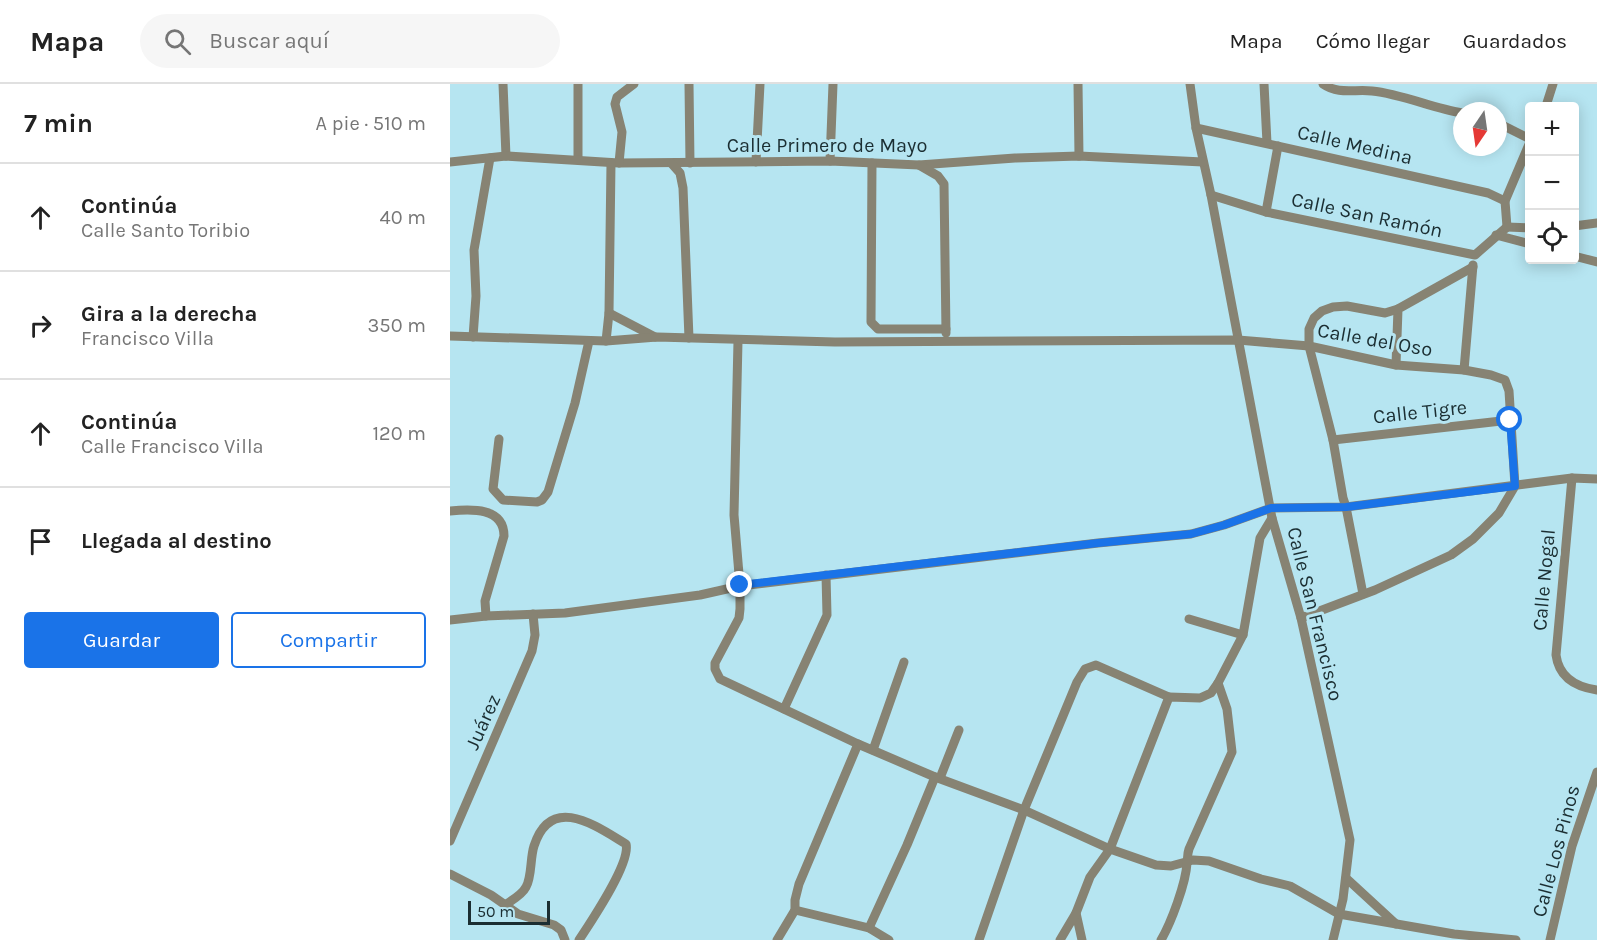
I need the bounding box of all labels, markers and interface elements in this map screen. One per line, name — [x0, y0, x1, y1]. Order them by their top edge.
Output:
search box — [140, 14, 560, 68]
text: Mapa — [30, 25, 104, 58]
icon: search — [161, 25, 194, 58]
text: Buscar aquí — [209, 28, 329, 54]
text: Mapa — [1229, 29, 1283, 53]
text: Cómo llegar — [1316, 29, 1430, 53]
text: Guardados — [1463, 29, 1567, 53]
north arrow — [1453, 102, 1507, 156]
map controls — [1525, 102, 1579, 264]
button: + — [1525, 102, 1579, 156]
text: 7 min — [24, 108, 93, 139]
text: A pie · 510 m — [316, 112, 426, 135]
street label: Calle Medina — [1295, 121, 1415, 169]
street label: Calle Primero de Mayo — [727, 134, 927, 157]
button: − — [1525, 156, 1579, 210]
street label: Calle San Ramón — [1289, 188, 1445, 242]
text: Continúa — [81, 193, 177, 219]
icon: ahead — [24, 201, 57, 234]
text: 40 m — [380, 206, 426, 229]
button: locate — [1525, 210, 1579, 264]
text: Calle Santo Toribio — [81, 219, 250, 242]
text: Gira a la derecha — [81, 301, 257, 327]
icon: right — [24, 309, 57, 342]
text: 350 m — [368, 314, 426, 337]
street label: Calle del Oso — [1316, 319, 1434, 361]
text: Francisco Villa — [81, 327, 214, 350]
street label: Calle Tigre — [1372, 396, 1468, 428]
route start — [1496, 406, 1522, 432]
text: Continúa — [81, 409, 177, 435]
icon: ahead — [24, 417, 57, 450]
text: 120 m — [372, 422, 426, 445]
text: Calle Francisco Villa — [81, 435, 264, 458]
icon: arrive — [24, 525, 57, 558]
street label: Calle San Francisco — [1282, 525, 1348, 703]
text: Llegada al destino — [81, 528, 272, 554]
street label: Calle Nogal — [1528, 528, 1560, 632]
route end — [726, 571, 752, 597]
button: Guardar — [24, 612, 219, 668]
button: Compartir — [231, 612, 426, 668]
street label: Juárez — [461, 691, 505, 753]
street label: Calle Los Pinos — [1527, 783, 1585, 919]
scale bar — [468, 898, 550, 926]
text: 50 m — [477, 902, 514, 921]

